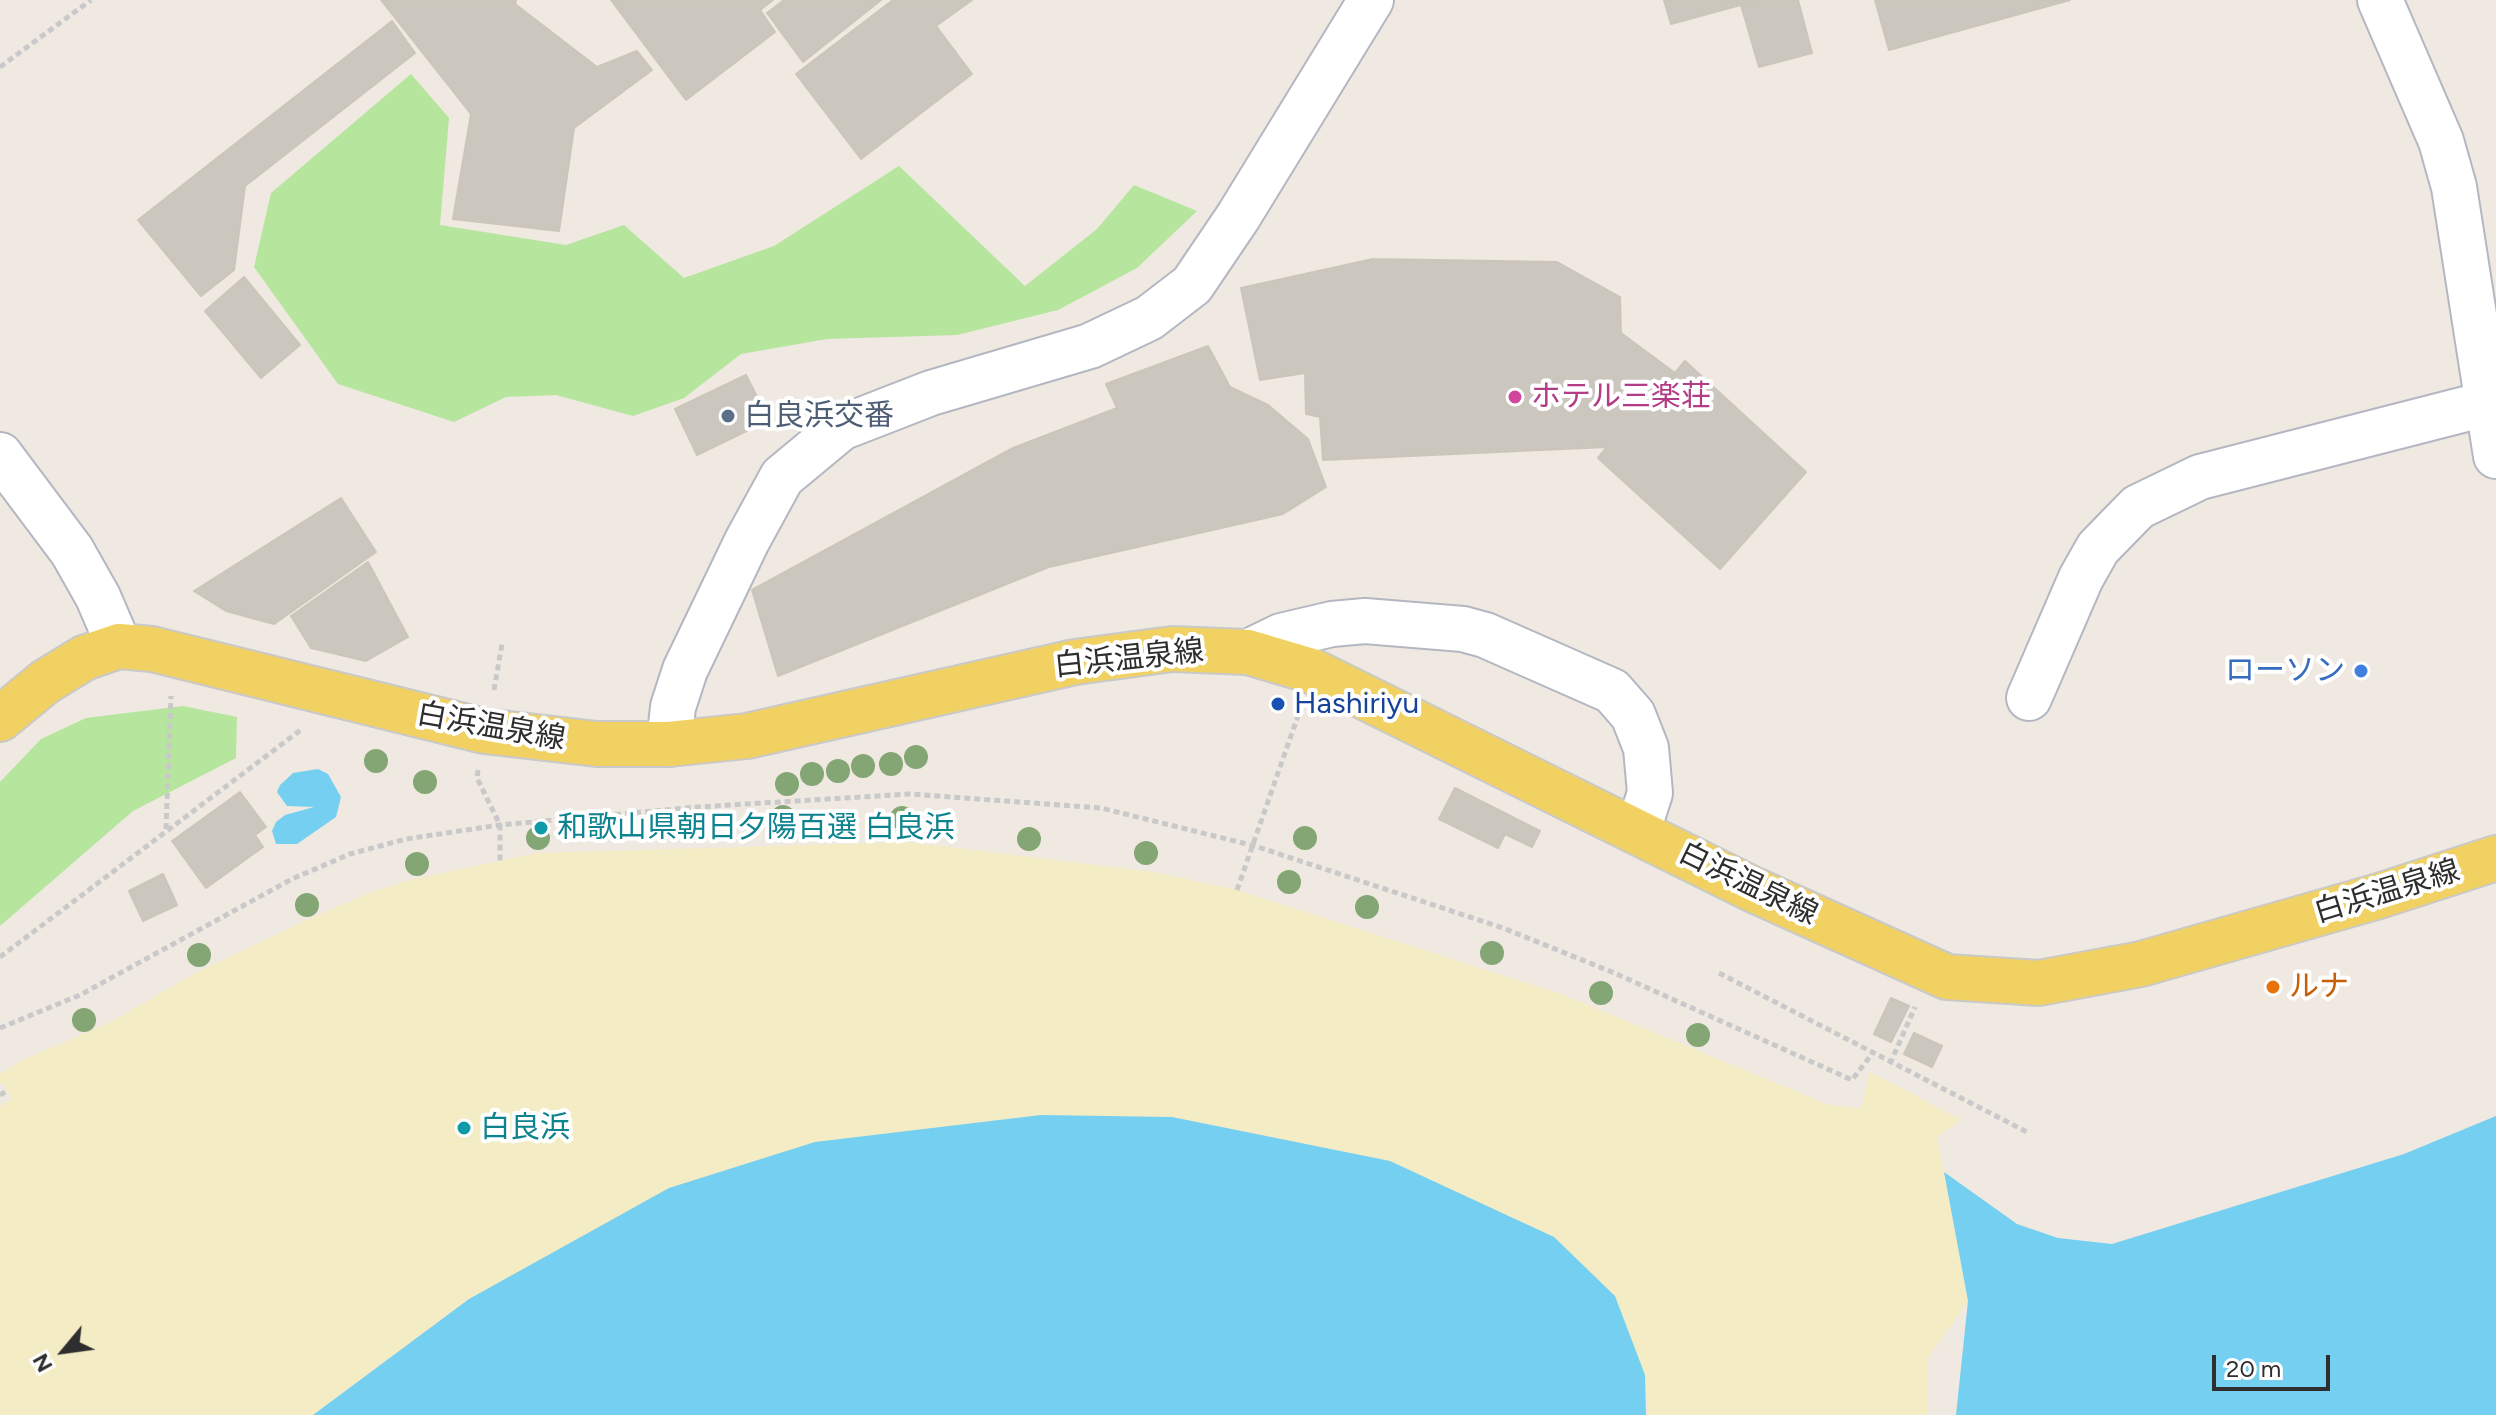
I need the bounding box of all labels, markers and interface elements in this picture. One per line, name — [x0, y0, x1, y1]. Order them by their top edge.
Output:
place label: ホテル三楽荘 — [1531, 379, 1711, 415]
marker: ホテル三楽荘 — [1506, 388, 1524, 406]
place label: 白良浜交番 — [744, 398, 894, 434]
marker: 白良浜交番 — [719, 407, 737, 425]
street label: 白浜温泉線 — [1053, 633, 1205, 685]
place label: ローソン — [2225, 653, 2345, 689]
marker: ローソン — [2352, 662, 2370, 680]
place label: Hashiriyu — [1294, 686, 1419, 722]
marker: Hashiriyu — [1269, 695, 1287, 713]
street label: 白浜温泉線 — [414, 696, 568, 758]
place label: 和歌山県朝日夕陽百選 白良浜 — [557, 810, 954, 846]
marker: 和歌山県朝日夕陽百選 白良浜 — [532, 819, 550, 837]
street label: 白浜温泉線 — [1673, 835, 1823, 933]
street label: 白浜温泉線 — [2310, 853, 2464, 931]
place label: ルナ — [2289, 969, 2349, 1005]
marker: ルナ — [2264, 978, 2282, 996]
place label: 白良浜 — [480, 1110, 570, 1146]
marker: 白良浜 — [455, 1119, 473, 1137]
north arrow — [24, 1311, 104, 1391]
scale bar — [2216, 1339, 2334, 1389]
text: N — [27, 1349, 59, 1377]
text: 20 m — [2226, 1354, 2281, 1383]

